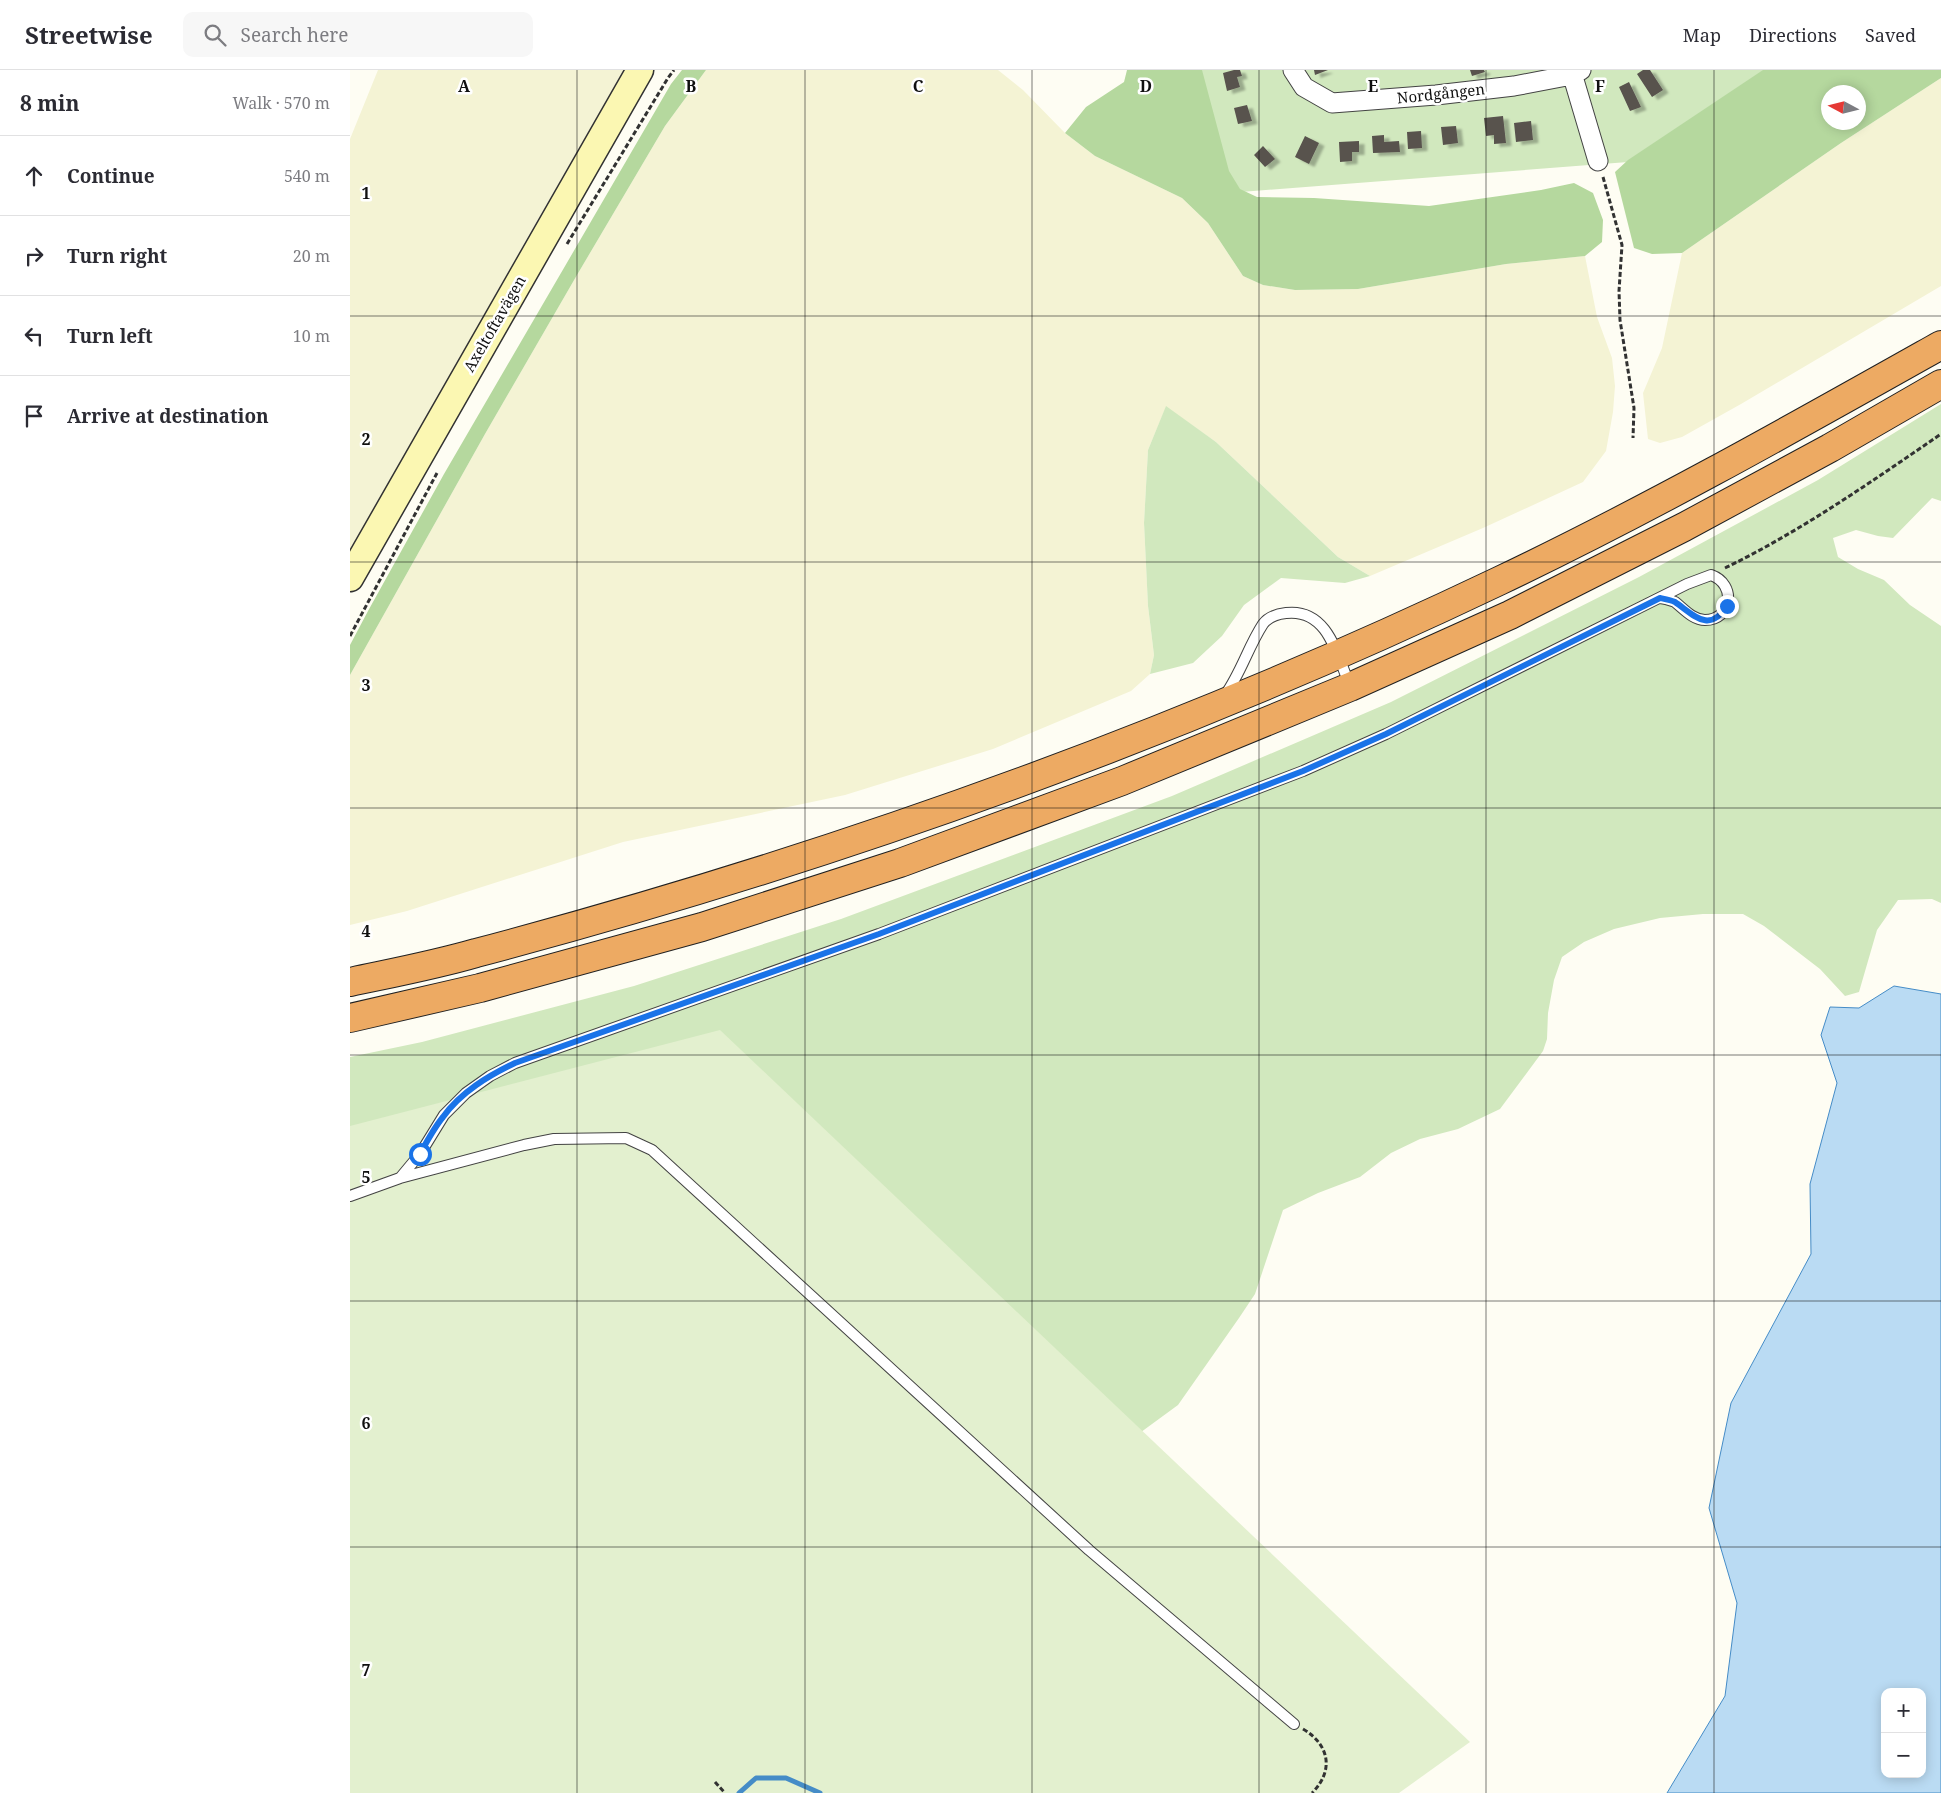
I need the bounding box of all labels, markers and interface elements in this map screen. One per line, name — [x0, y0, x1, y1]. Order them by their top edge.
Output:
search box — [183, 12, 533, 57]
text: Streetwise — [25, 18, 153, 51]
icon: search — [201, 21, 229, 49]
text: Search here — [241, 22, 348, 48]
text: Map — [1683, 23, 1721, 47]
text: Directions — [1749, 23, 1837, 47]
text: Saved — [1865, 23, 1916, 47]
text: A — [458, 75, 471, 97]
text: B — [686, 75, 697, 97]
text: C — [913, 75, 924, 97]
text: D — [1140, 75, 1152, 97]
text: E — [1368, 75, 1378, 97]
text: F — [1595, 75, 1605, 97]
street label: Nordgången — [1396, 78, 1486, 108]
north arrow — [1821, 85, 1866, 130]
text: 8 min — [20, 89, 79, 117]
text: Walk · 570 m — [233, 92, 330, 114]
icon: ahead — [20, 162, 48, 190]
text: Continue — [67, 163, 155, 189]
text: 540 m — [284, 165, 330, 187]
text: 1 — [361, 182, 371, 204]
icon: right — [20, 242, 48, 270]
text: Turn right — [67, 243, 167, 269]
text: 20 m — [293, 245, 330, 267]
street label: Axeltoftavägen — [458, 271, 530, 375]
icon: left — [20, 322, 48, 350]
text: Turn left — [67, 323, 153, 349]
text: 10 m — [293, 325, 330, 347]
icon: arrive — [20, 402, 48, 430]
text: Arrive at destination — [67, 403, 269, 429]
text: 2 — [361, 428, 371, 450]
route end — [1716, 595, 1739, 618]
text: 3 — [361, 674, 371, 696]
text: 4 — [361, 920, 371, 942]
route start — [409, 1143, 432, 1166]
text: 5 — [361, 1166, 371, 1188]
text: 6 — [361, 1412, 371, 1434]
text: 7 — [361, 1659, 371, 1681]
map controls — [1881, 1688, 1926, 1778]
button: + — [1881, 1688, 1926, 1733]
button: − — [1881, 1733, 1926, 1778]

